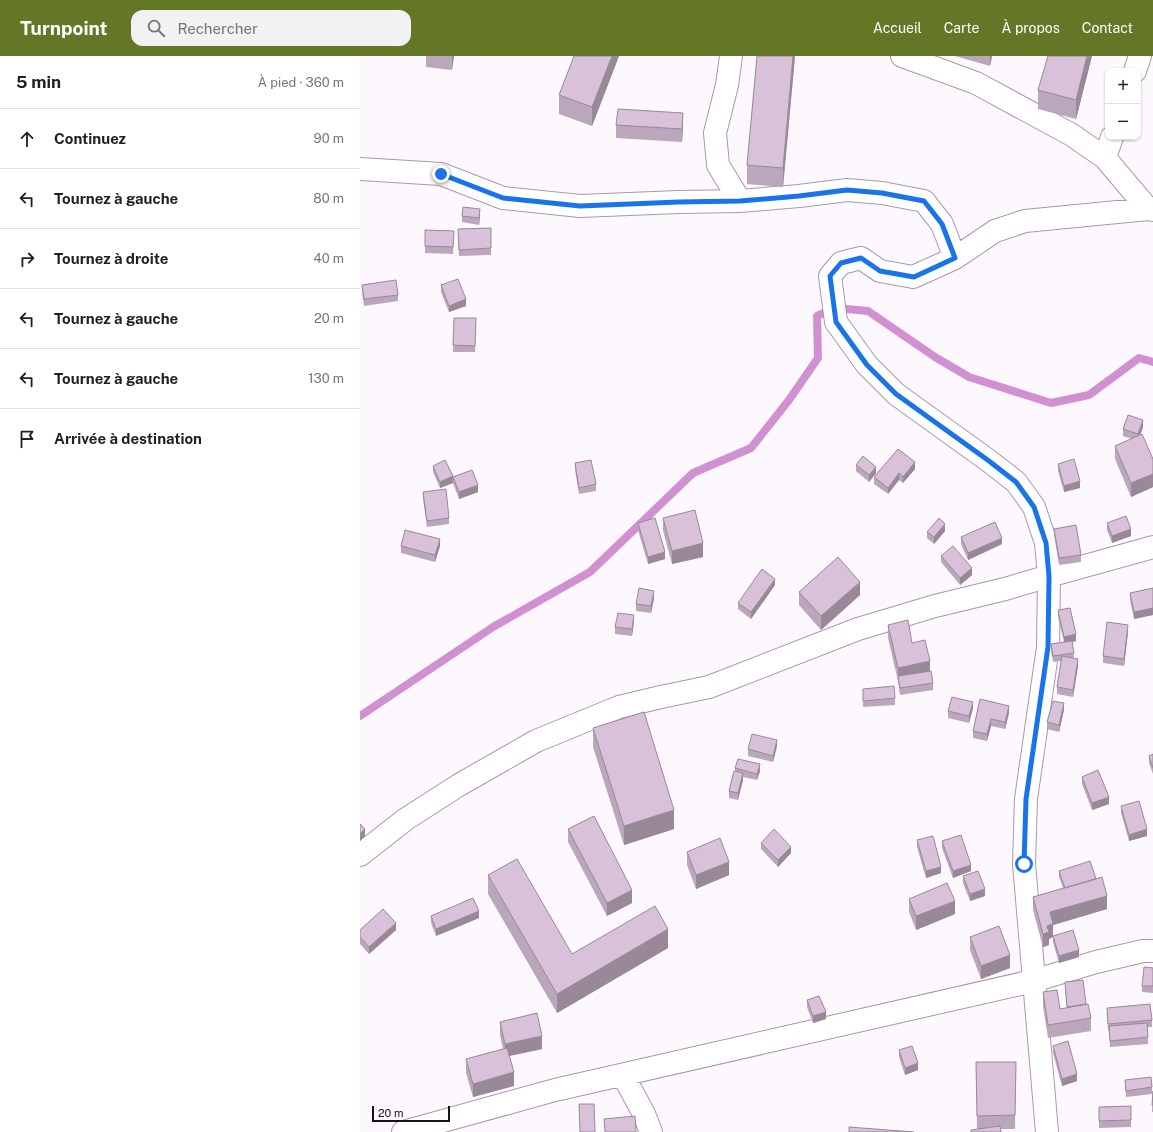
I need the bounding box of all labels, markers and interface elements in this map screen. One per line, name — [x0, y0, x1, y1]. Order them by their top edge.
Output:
search box — [131, 10, 411, 46]
text: Turnpoint — [20, 17, 107, 39]
icon: search — [145, 17, 167, 39]
text: Rechercher — [177, 20, 258, 37]
text: Accueil — [873, 20, 922, 36]
text: Carte — [944, 20, 980, 36]
text: À propos — [1002, 20, 1060, 36]
text: Contact — [1082, 20, 1133, 36]
map controls — [1105, 68, 1141, 140]
button: + — [1105, 68, 1141, 104]
text: 5 min — [16, 72, 61, 92]
text: À pied · 360 m — [258, 75, 344, 90]
button: − — [1105, 104, 1141, 140]
icon: ahead — [16, 128, 38, 150]
text: Continuez — [54, 130, 126, 147]
text: 90 m — [314, 131, 344, 146]
route end — [432, 165, 450, 183]
icon: left — [16, 188, 38, 210]
text: Tournez à gauche — [54, 190, 178, 207]
text: 80 m — [313, 191, 344, 206]
icon: right — [16, 248, 38, 270]
text: Tournez à droite — [54, 250, 168, 267]
text: 40 m — [313, 251, 344, 266]
icon: left — [16, 308, 38, 330]
text: Tournez à gauche — [54, 310, 178, 327]
text: 20 m — [314, 311, 344, 326]
icon: left — [16, 368, 38, 390]
text: Tournez à gauche — [54, 370, 178, 387]
text: 130 m — [308, 371, 344, 386]
icon: arrive — [16, 428, 38, 450]
text: Arrivée à destination — [54, 430, 202, 447]
route start — [1015, 855, 1033, 873]
scale bar — [372, 1104, 450, 1123]
text: 20 m — [378, 1107, 403, 1119]

